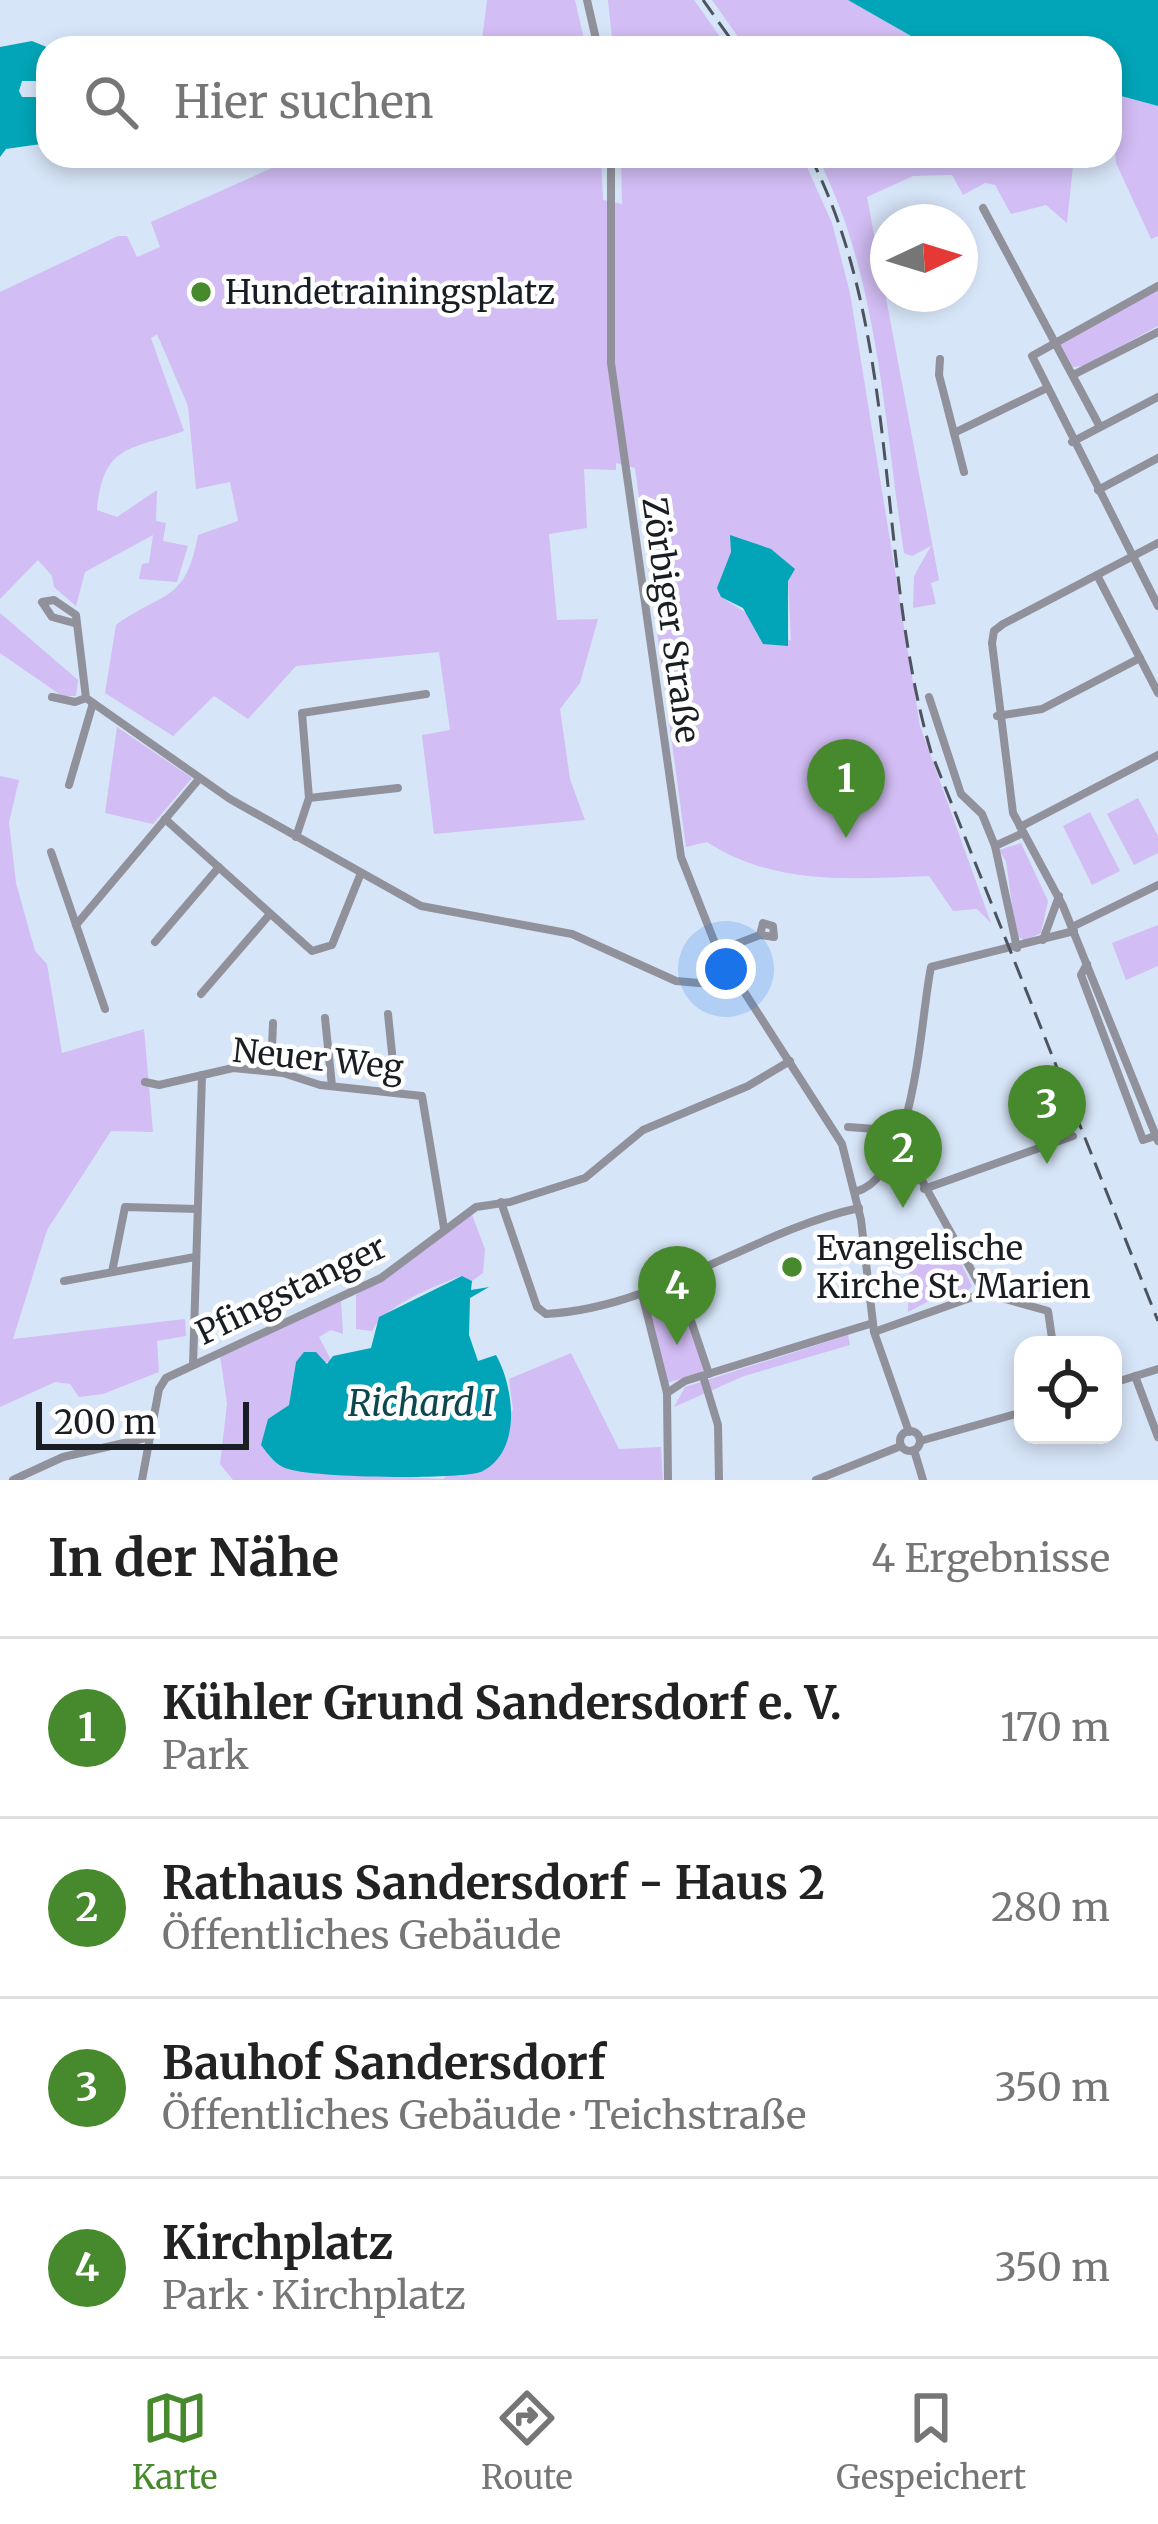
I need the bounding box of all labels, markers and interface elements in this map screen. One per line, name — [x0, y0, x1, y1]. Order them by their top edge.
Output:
search box — [36, 36, 1122, 168]
icon: search — [78, 69, 144, 135]
text: Hier suchen — [174, 74, 433, 130]
north arrow — [870, 204, 978, 312]
place label: Hundetrainingsplatz — [225, 272, 555, 313]
marker: Hundetrainingsplatz — [188, 279, 214, 305]
street label: Zörbiger Straße — [633, 494, 709, 746]
pin: 1 — [807, 739, 885, 838]
your location — [696, 939, 756, 999]
street label: Neuer Weg — [231, 1030, 406, 1088]
pin: 3 — [1008, 1065, 1086, 1164]
pin: 2 — [864, 1109, 942, 1208]
street label: Pfingstanger — [189, 1226, 393, 1354]
place label: Evangelische Kirche St. Marien — [816, 1228, 1091, 1307]
pin: 4 — [638, 1246, 716, 1345]
marker: Evangelische Kirche St. Marien — [779, 1254, 805, 1280]
map controls — [1014, 1336, 1122, 1444]
button: locate — [1014, 1336, 1122, 1444]
water label: Richard I — [348, 1381, 495, 1426]
scale bar — [36, 1396, 249, 1449]
text: 200 m — [54, 1402, 156, 1443]
text: In der Nähe — [48, 1526, 339, 1590]
text: 4 Ergebnisse — [871, 1534, 1110, 1583]
text: Kühler Grund Sandersdorf e. V. — [162, 1675, 842, 1731]
text: 1 — [78, 1703, 96, 1752]
text: 170 m — [1000, 1703, 1110, 1752]
text: Park — [162, 1731, 249, 1780]
text: Rathaus Sandersdorf - Haus 2 — [162, 1855, 825, 1911]
text: 2 — [76, 1883, 98, 1932]
text: 280 m — [991, 1883, 1110, 1932]
text: Öffentliches Gebäude — [162, 1911, 561, 1960]
text: Bauhof Sandersdorf — [162, 2035, 606, 2091]
text: 3 — [76, 2063, 98, 2112]
text: 350 m — [995, 2063, 1110, 2112]
text: Öffentliches Gebäude · Teichstraße — [162, 2091, 806, 2140]
text: Kirchplatz — [162, 2215, 393, 2271]
text: 4 — [75, 2243, 99, 2292]
text: 350 m — [995, 2243, 1110, 2292]
text: Park · Kirchplatz — [162, 2271, 466, 2320]
tab: Karte — [132, 2385, 218, 2498]
tab: Route — [481, 2385, 573, 2498]
tab: Gespeichert — [836, 2385, 1026, 2498]

